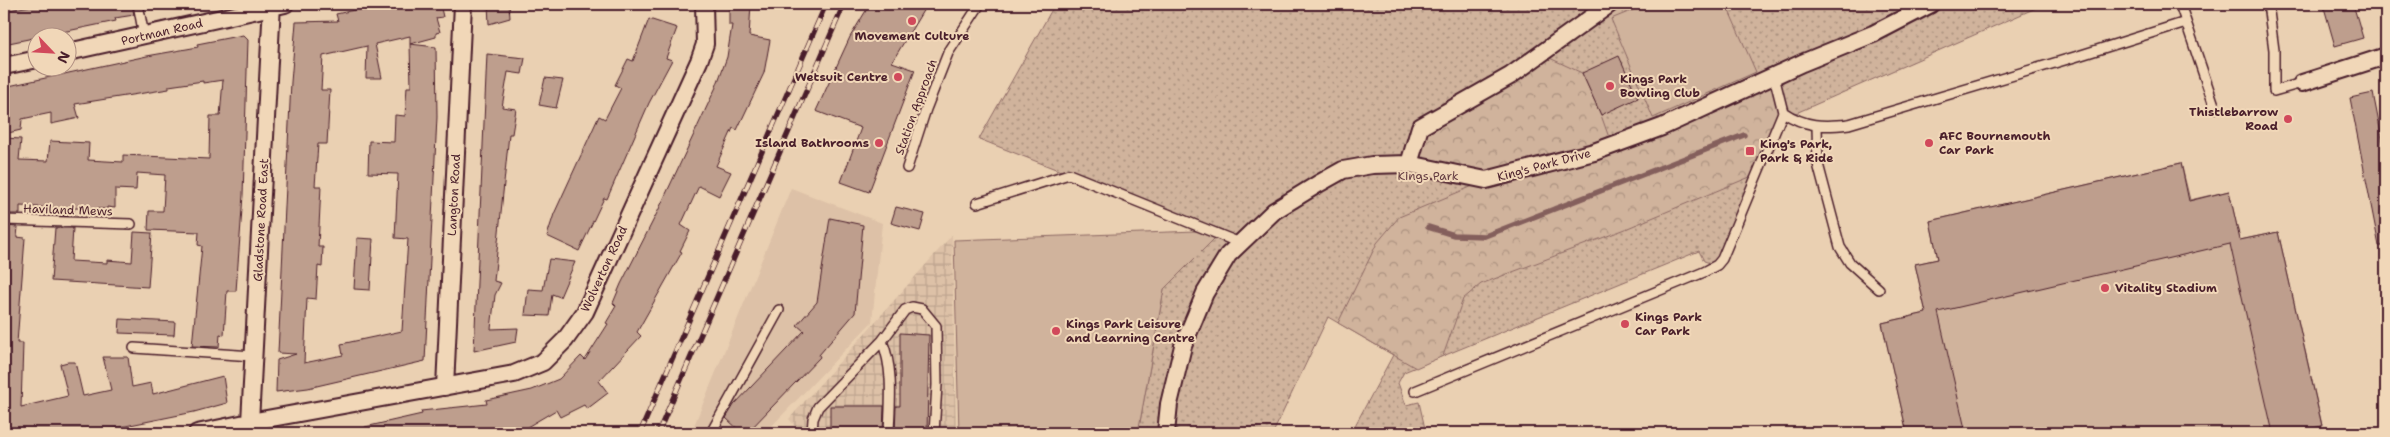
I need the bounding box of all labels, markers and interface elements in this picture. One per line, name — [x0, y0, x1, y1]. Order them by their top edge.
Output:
street label: Portman Road — [120, 15, 205, 49]
marker: Movement Culture — [906, 15, 918, 27]
north arrow — [28, 28, 78, 78]
place label: Movement Culture — [854, 28, 970, 44]
text: N — [53, 49, 74, 66]
street label: Station Approach — [891, 57, 941, 157]
place label: Wetsuit Centre — [795, 69, 888, 85]
marker: Wetsuit Centre — [892, 71, 904, 83]
place label: Kings Park Bowling Club — [1620, 71, 1700, 101]
marker: Kings Park Bowling Club — [1604, 80, 1616, 92]
place label: Thistlebarrow Road — [2189, 104, 2278, 134]
marker: Thistlebarrow Road — [2282, 113, 2294, 125]
place label: AFC Bournemouth Car Park — [1939, 128, 2051, 158]
place label: Island Bathrooms — [755, 135, 869, 151]
place label: King's Park, Park & Ride — [1760, 136, 1833, 166]
marker: Island Bathrooms — [873, 137, 885, 149]
marker: AFC Bournemouth Car Park — [1923, 137, 1935, 149]
street label: King's Park Drive — [1495, 145, 1593, 185]
marker: King's Park, Park & Ride — [1744, 145, 1756, 157]
street label: Langton Road — [444, 153, 464, 236]
street label: Gladstone Road East — [250, 158, 272, 282]
park label: Kings Park — [1397, 168, 1459, 184]
street label: Haviland Mews — [23, 200, 113, 220]
street label: Wolverton Road — [577, 223, 631, 315]
place label: Vitality Stadium — [2115, 280, 2217, 296]
marker: Vitality Stadium — [2099, 282, 2111, 294]
place label: Kings Park Car Park — [1635, 309, 1702, 339]
place label: Kings Park Leisure and Learning Centre — [1066, 316, 1195, 346]
marker: Kings Park Car Park — [1619, 318, 1631, 330]
marker: Kings Park Leisure and Learning Centre — [1050, 325, 1062, 337]

